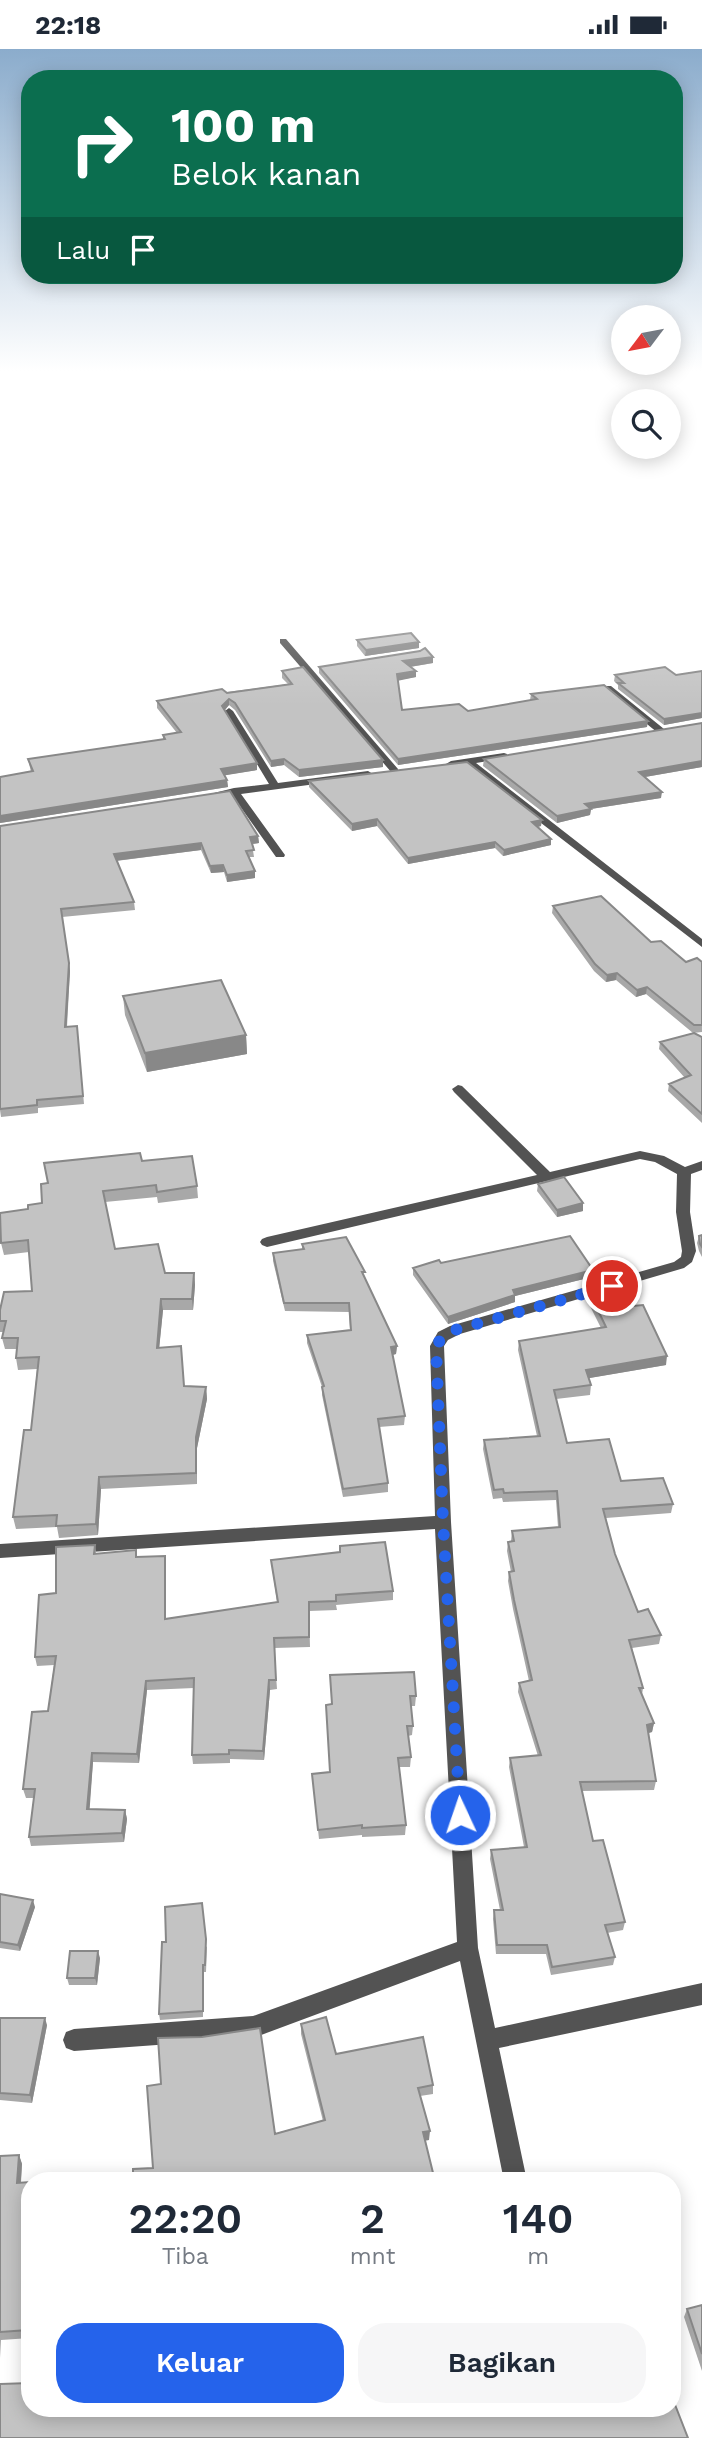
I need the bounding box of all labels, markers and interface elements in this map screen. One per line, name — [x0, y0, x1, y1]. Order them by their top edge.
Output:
text: 22:18 — [35, 10, 101, 40]
text: 100 m — [171, 96, 315, 154]
icon: right — [56, 98, 147, 189]
text: Belok kanan — [171, 155, 361, 193]
icon: arrive — [124, 231, 162, 269]
text: Lalu — [56, 235, 110, 265]
north arrow — [611, 305, 681, 375]
map controls — [611, 305, 681, 459]
button: search — [611, 389, 681, 459]
pin — [582, 1256, 642, 1316]
icon: arrive — [593, 1267, 631, 1305]
position arrow — [423, 1778, 497, 1852]
text: 22:20 — [128, 2194, 242, 2243]
text: 2 — [360, 2194, 385, 2243]
text: 140 — [503, 2194, 574, 2243]
text: Tiba — [162, 2243, 209, 2270]
text: mnt — [350, 2243, 395, 2270]
text: m — [527, 2243, 549, 2270]
button: Keluar — [56, 2323, 344, 2403]
button: Bagikan — [358, 2323, 646, 2403]

